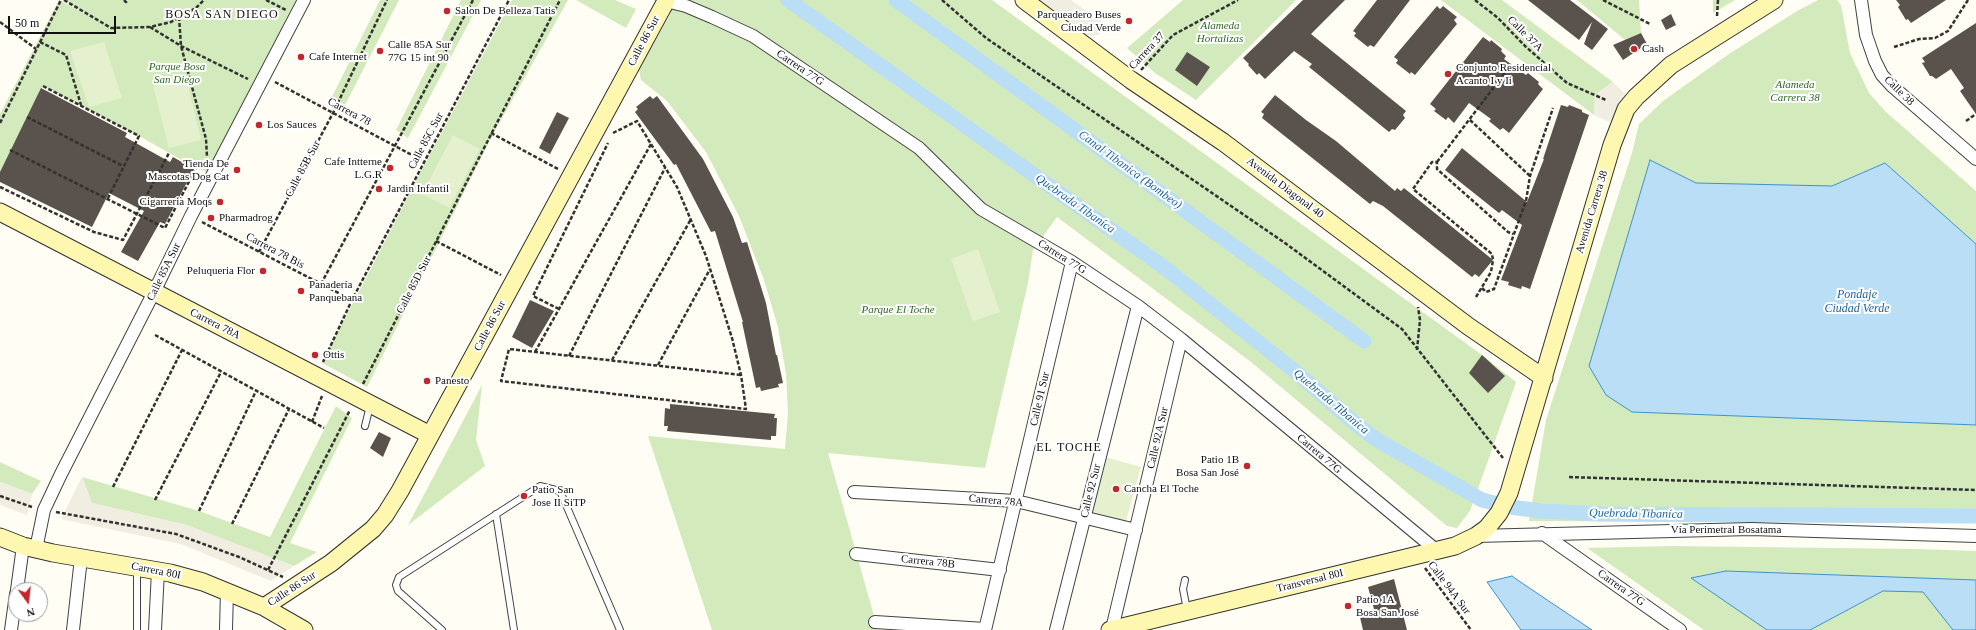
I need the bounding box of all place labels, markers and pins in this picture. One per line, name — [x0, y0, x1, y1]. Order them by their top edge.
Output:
place label: Salon De Belleza Tatis — [455, 4, 555, 18]
marker: Salon De Belleza Tatis — [442, 6, 452, 16]
place label: Parqueadero Buses Ciudad Verde — [1037, 8, 1121, 34]
marker: Parqueadero Buses Ciudad Verde — [1124, 16, 1134, 26]
place label: Calle 85A Sur 77G 15 int 90 — [388, 38, 451, 64]
place label: Cash — [1642, 42, 1664, 56]
marker: Cash — [1629, 44, 1639, 54]
marker: Calle 85A Sur 77G 15 int 90 — [375, 46, 385, 56]
place label: Cafe Internet — [309, 50, 367, 64]
marker: Cafe Internet — [296, 52, 306, 62]
place label: Conjunto Residencial Acanto I y Ii — [1456, 61, 1551, 87]
marker: Conjunto Residencial Acanto I y Ii — [1443, 69, 1453, 79]
place label: Los Sauces — [267, 118, 317, 132]
marker: Los Sauces — [254, 120, 264, 130]
place label: Cafe Intterne L.G.R — [324, 155, 382, 181]
place label: Tienda De Mascotas Dog Cat — [148, 157, 229, 183]
marker: Cafe Intterne L.G.R — [385, 163, 395, 173]
marker: Tienda De Mascotas Dog Cat — [232, 165, 242, 175]
place label: Jardin Infantil — [387, 182, 449, 196]
marker: Jardin Infantil — [374, 184, 384, 194]
place label: Cigarreria Moqs — [140, 195, 212, 209]
marker: Cigarreria Moqs — [215, 197, 225, 207]
place label: Pharmadrog — [219, 211, 273, 225]
marker: Pharmadrog — [206, 213, 216, 223]
place label: Peluqueria Flor — [187, 264, 255, 278]
marker: Peluqueria Flor — [258, 266, 268, 276]
place label: Panadería Panquebana — [309, 278, 362, 304]
marker: Panadería Panquebana — [296, 286, 306, 296]
place label: Ottis — [323, 348, 344, 362]
marker: Ottis — [310, 350, 320, 360]
place label: Panesto — [435, 374, 469, 388]
marker: Panesto — [422, 376, 432, 386]
place label: Patio 1B Bosa San José — [1176, 453, 1239, 479]
marker: Patio 1B Bosa San José — [1242, 461, 1252, 471]
place label: Cancha El Toche — [1124, 482, 1199, 496]
place label: Patio San Jose II SiTP — [532, 483, 586, 509]
marker: Cancha El Toche — [1111, 484, 1121, 494]
marker: Patio San Jose II SiTP — [519, 491, 529, 501]
place label: Patio 1A Bosa San José — [1356, 593, 1419, 619]
marker: Patio 1A Bosa San José — [1343, 601, 1353, 611]

